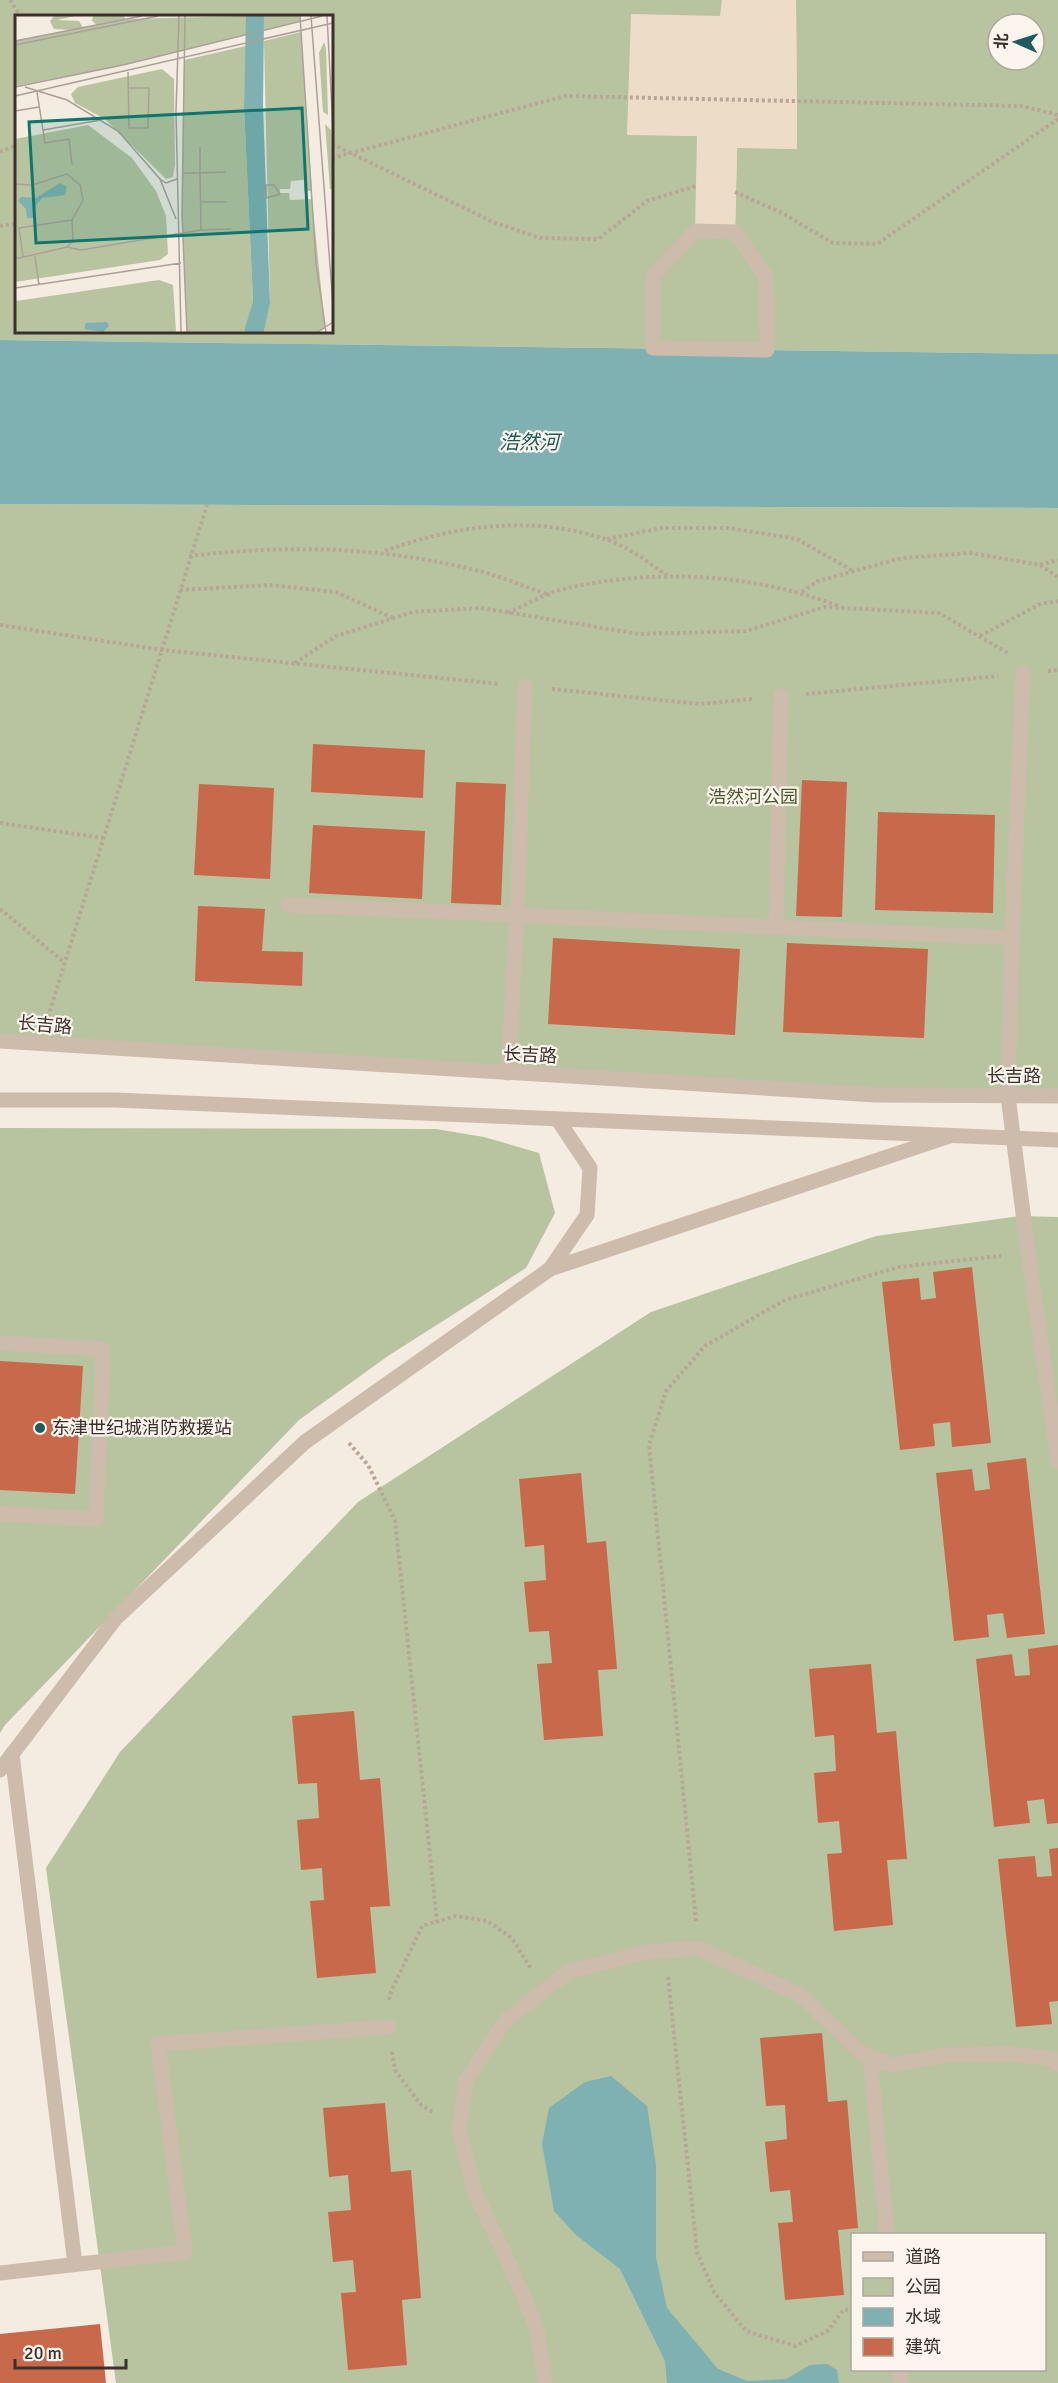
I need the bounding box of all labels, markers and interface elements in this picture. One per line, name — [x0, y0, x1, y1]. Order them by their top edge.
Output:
north arrow — [986, 12, 1046, 72]
inset map — [15, 15, 333, 333]
text: 北 — [992, 33, 1012, 50]
water label: 浩然河 — [499, 430, 563, 455]
park label: 浩然河公园 — [708, 786, 798, 808]
street label: 长吉路 — [17, 1012, 73, 1038]
street label: 长吉路 — [502, 1043, 558, 1067]
street label: 长吉路 — [987, 1065, 1041, 1087]
place label: 东津世纪城消防救援站 — [52, 1417, 232, 1439]
marker: 东津世纪城消防救援站 — [33, 1421, 47, 1435]
legend — [851, 2233, 1046, 2371]
text: 道路 — [905, 2246, 941, 2268]
text: 公园 — [905, 2276, 941, 2298]
text: 水域 — [905, 2306, 941, 2328]
scale bar — [15, 2332, 126, 2370]
text: 建筑 — [905, 2336, 941, 2358]
text: 20 m — [24, 2342, 62, 2364]

